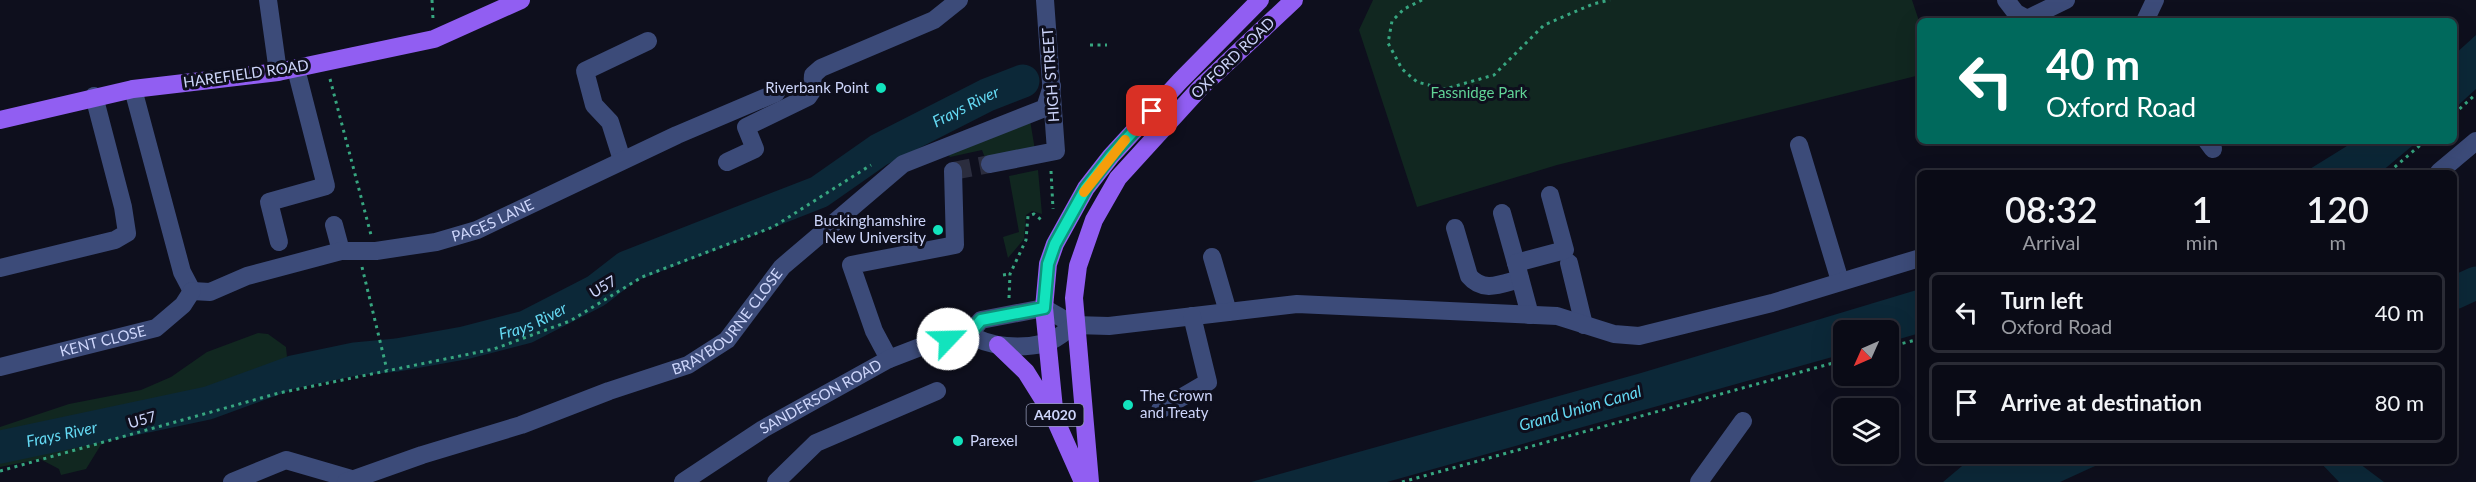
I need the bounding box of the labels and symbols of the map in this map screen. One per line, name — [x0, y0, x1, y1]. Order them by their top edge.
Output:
street label: OXFORD ROAD — [1187, 13, 1278, 102]
street label: HIGH STREET — [1038, 27, 1062, 123]
street label: HAREFIELD ROAD — [182, 55, 310, 91]
place label: Riverbank Point — [765, 78, 870, 96]
marker: Riverbank Point — [874, 81, 888, 95]
water label: Frays River — [929, 81, 1002, 130]
park label: Fassnidge Park — [1431, 83, 1528, 101]
pin — [1126, 85, 1177, 136]
street label: PAGES LANE — [449, 194, 536, 245]
place label: Buckinghamshire New University — [814, 211, 926, 246]
marker: Buckinghamshire New University — [931, 223, 945, 237]
street label: BRAYBOURNE CLOSE — [669, 265, 786, 378]
street label: U57 — [586, 271, 620, 301]
water label: Frays River — [497, 298, 570, 343]
position arrow — [916, 307, 980, 371]
north arrow — [1833, 320, 1899, 386]
street label: KENT CLOSE — [58, 321, 148, 360]
street label: SANDERSON ROAD — [756, 355, 885, 437]
water label: Grand Union Canal — [1516, 381, 1644, 434]
place label: The Crown and Treaty — [1140, 386, 1213, 421]
marker: The Crown and Treaty — [1121, 398, 1135, 412]
road number: A4020 — [1026, 404, 1084, 426]
street label: U57 — [126, 406, 158, 432]
water label: Frays River — [24, 417, 99, 450]
place label: Parexel — [970, 431, 1018, 449]
marker: Parexel — [951, 434, 965, 448]

